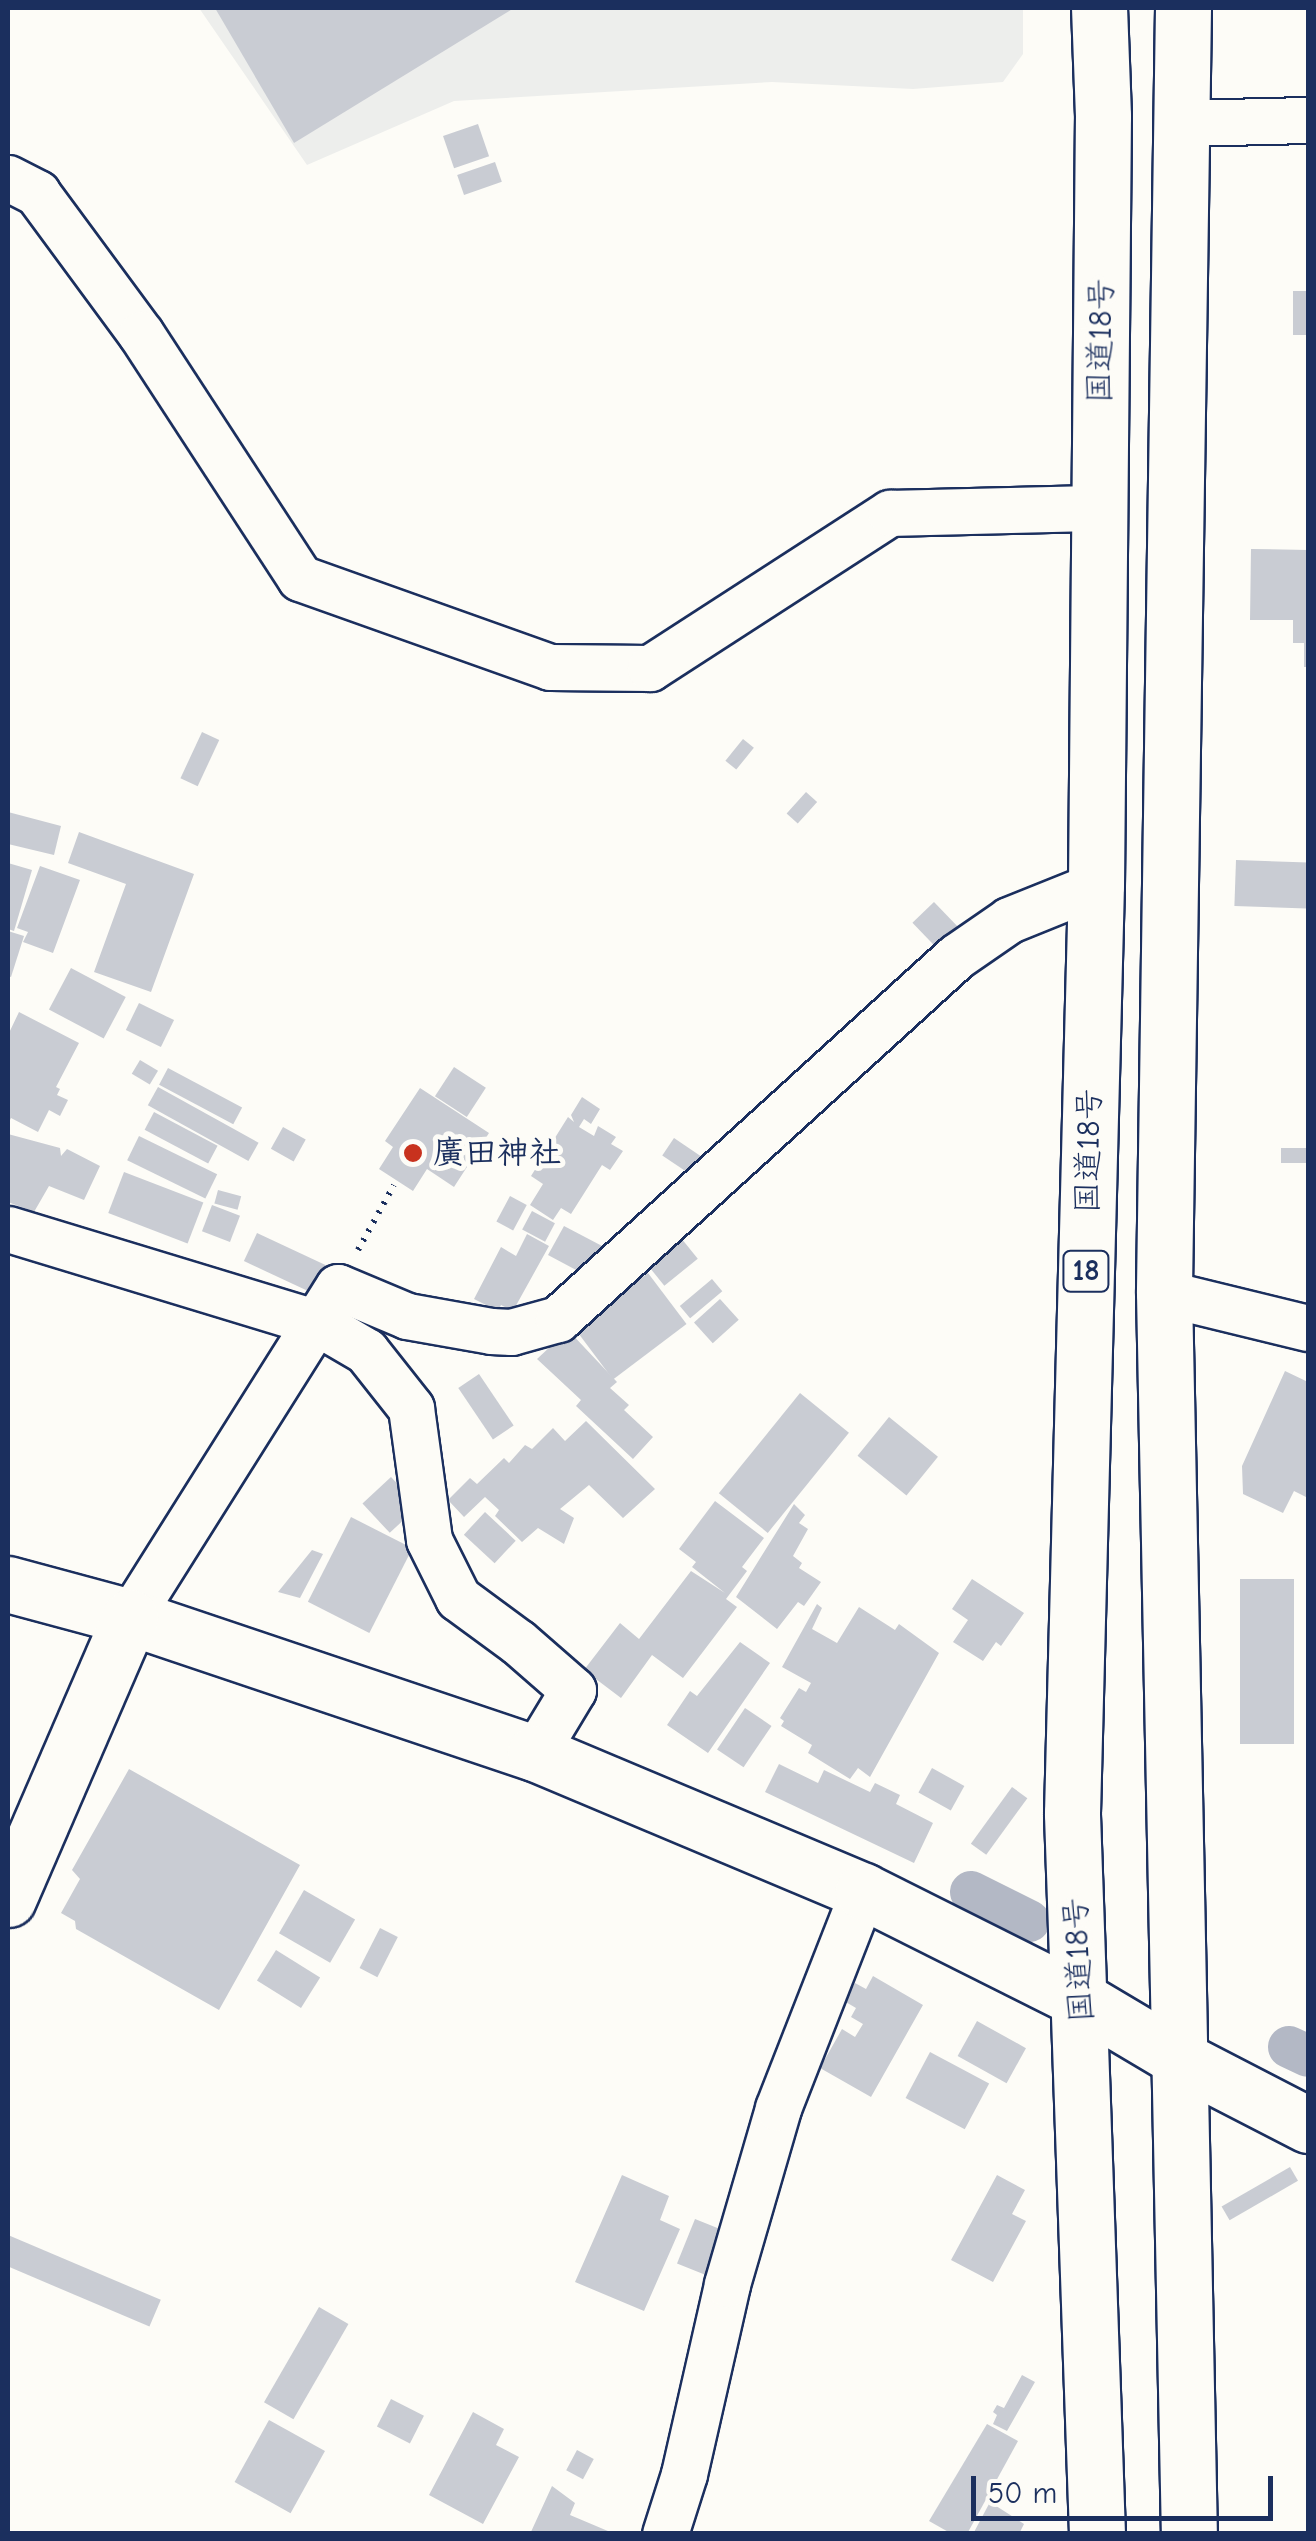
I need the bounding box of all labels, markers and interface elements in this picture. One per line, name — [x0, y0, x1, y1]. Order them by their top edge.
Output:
street label: 国道18号 — [1081, 278, 1121, 404]
street label: 国道18号 — [1069, 1088, 1109, 1214]
place label: 廣田神社 — [433, 1134, 561, 1172]
marker: 廣田神社 — [402, 1142, 424, 1164]
road number: 18 — [1061, 1246, 1111, 1296]
street label: 国道18号 — [1057, 1897, 1101, 2023]
scale bar — [976, 2456, 1278, 2518]
text: 50 m — [988, 2476, 1057, 2511]

